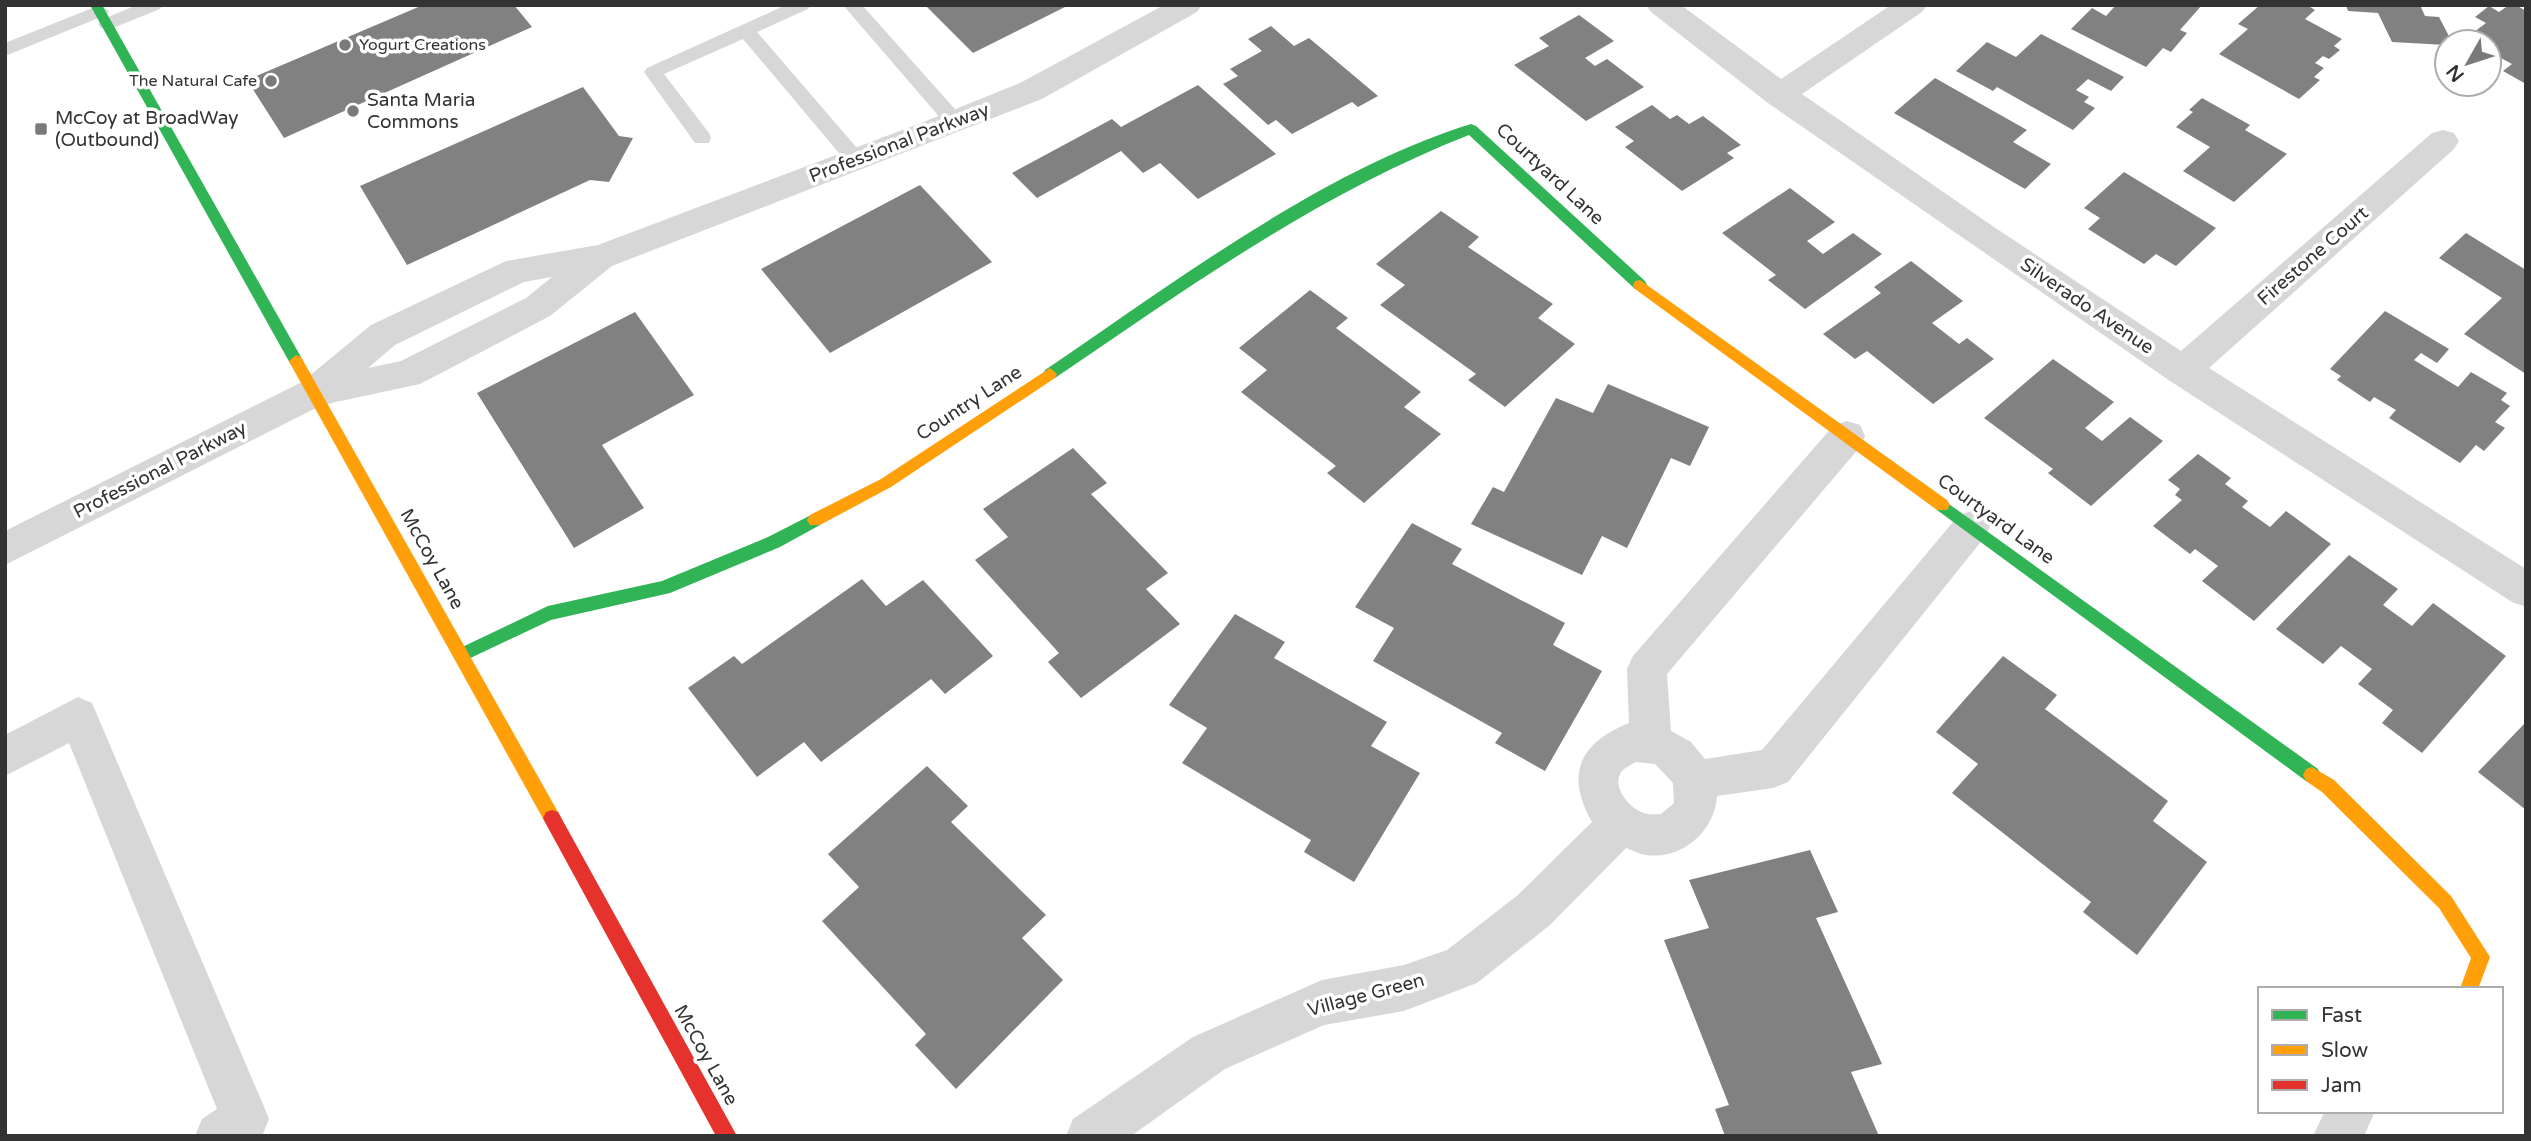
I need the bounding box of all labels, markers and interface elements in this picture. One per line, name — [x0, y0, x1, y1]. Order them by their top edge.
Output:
north arrow — [2433, 28, 2503, 98]
place label: Yogurt Creations — [359, 35, 486, 55]
marker: Yogurt Creations — [337, 37, 353, 53]
text: N — [2442, 60, 2469, 86]
place label: The Natural Cafe — [129, 71, 257, 91]
marker: The Natural Cafe — [263, 73, 279, 89]
place label: Santa Maria Commons — [367, 89, 475, 133]
street label: Professional Parkway — [806, 98, 992, 188]
marker: Santa Maria Commons — [345, 103, 361, 119]
place label: McCoy at BroadWay (Outbound) — [55, 107, 239, 151]
street label: Courtyard Lane — [1492, 119, 1608, 229]
marker: McCoy at BroadWay (Outbound) — [33, 121, 49, 137]
street label: Firestone Court — [2253, 202, 2373, 310]
street label: Silverado Avenue — [2016, 253, 2158, 359]
street label: Country Lane — [912, 361, 1026, 445]
street label: Professional Parkway — [70, 417, 250, 523]
street label: Courtyard Lane — [1933, 469, 2059, 569]
street label: McCoy Lane — [395, 505, 469, 613]
street label: Village Green — [1305, 969, 1427, 1021]
legend — [2258, 987, 2503, 1113]
street label: McCoy Lane — [669, 1001, 743, 1109]
text: Fast — [2321, 1003, 2362, 1028]
text: Slow — [2321, 1038, 2369, 1063]
text: Jam — [2321, 1073, 2362, 1098]

